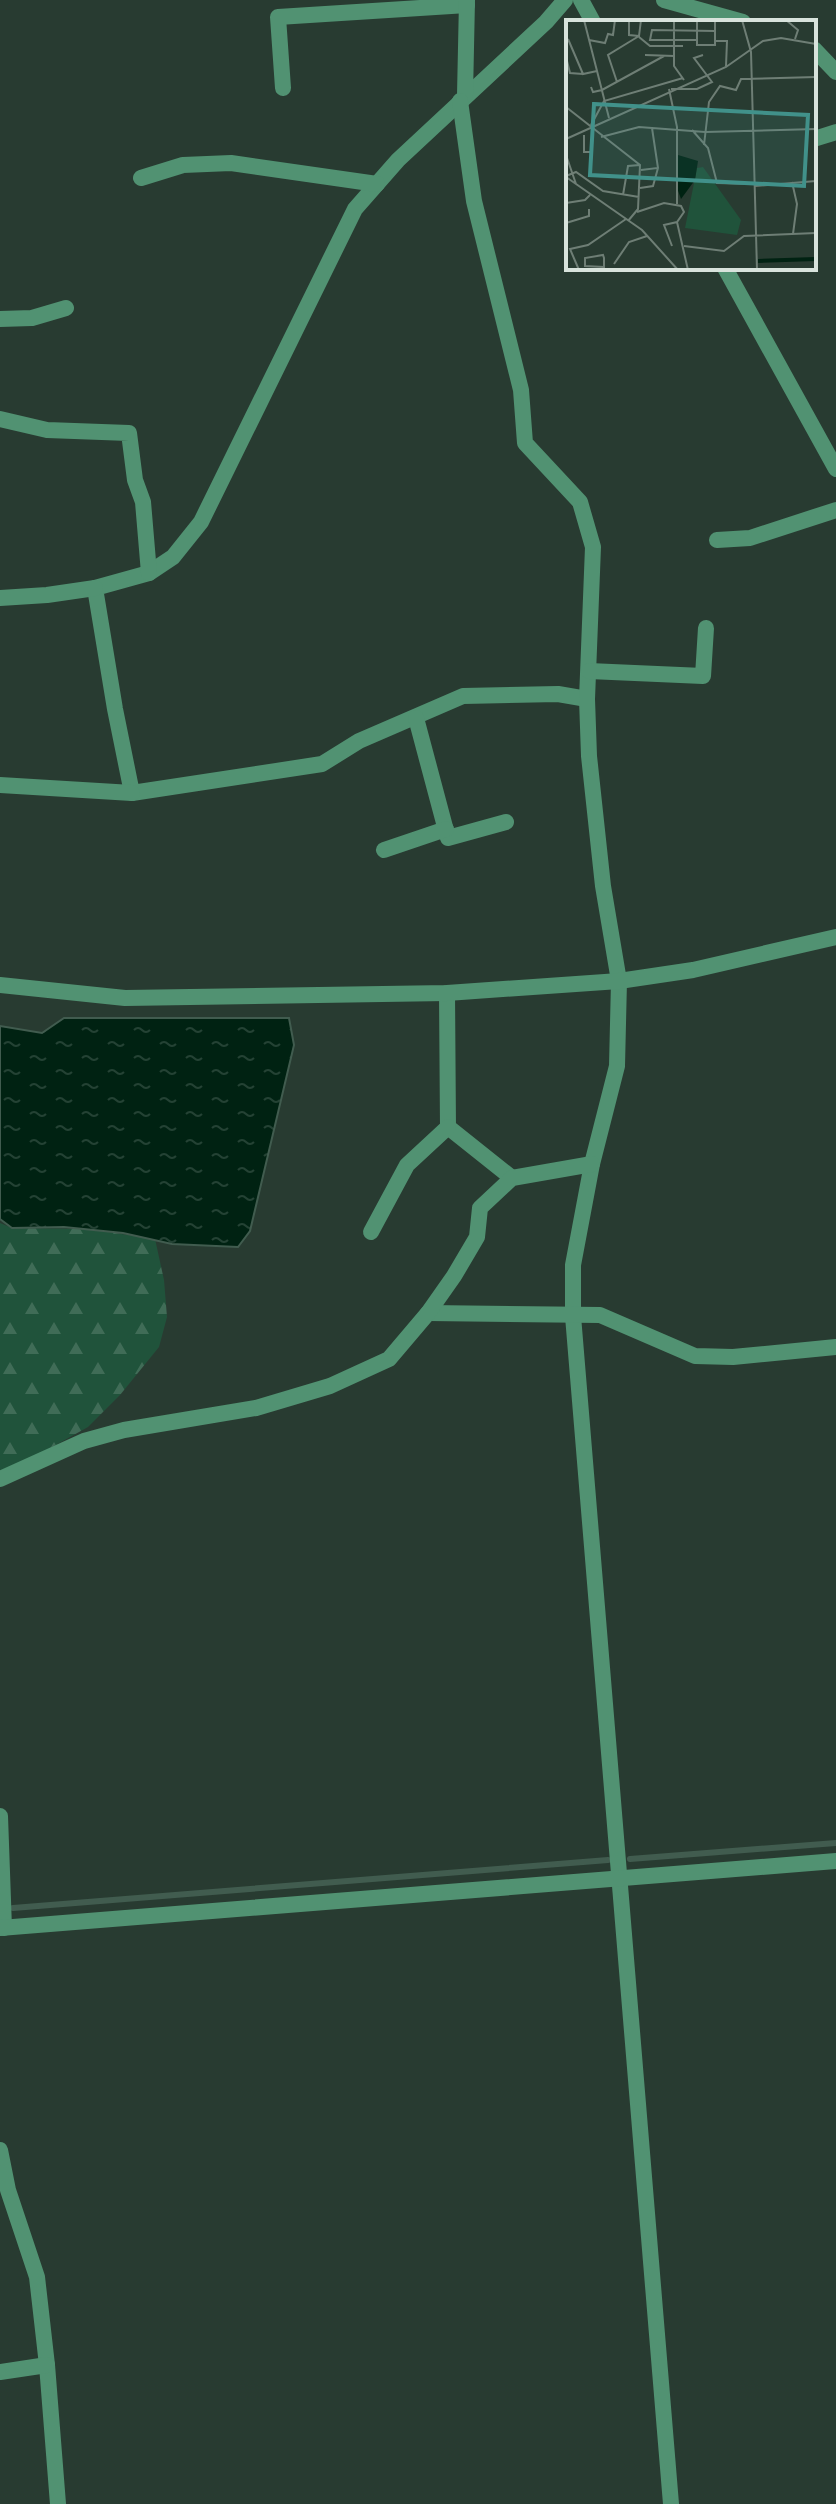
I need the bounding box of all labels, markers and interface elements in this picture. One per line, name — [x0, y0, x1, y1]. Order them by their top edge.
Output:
inset map — [566, 20, 816, 270]

